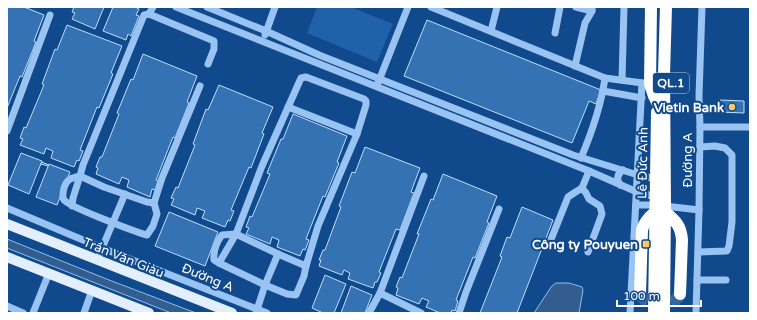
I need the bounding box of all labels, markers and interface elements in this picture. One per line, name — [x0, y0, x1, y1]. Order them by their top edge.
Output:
road number: QL.1 — [653, 73, 689, 93]
place label: Vietin Bank — [654, 100, 724, 116]
marker: Vietin Bank — [727, 102, 737, 112]
street label: Lê Đức Anh — [634, 127, 652, 199]
street label: Đường A — [680, 132, 696, 187]
street label: Trần Văn Giàu — [81, 234, 166, 281]
place label: Công ty Pouyuen — [532, 237, 638, 253]
marker: Công ty Pouyuen — [641, 239, 651, 249]
street label: Đường A — [179, 260, 236, 296]
scale bar — [617, 282, 701, 308]
text: 100 m — [623, 289, 660, 303]

